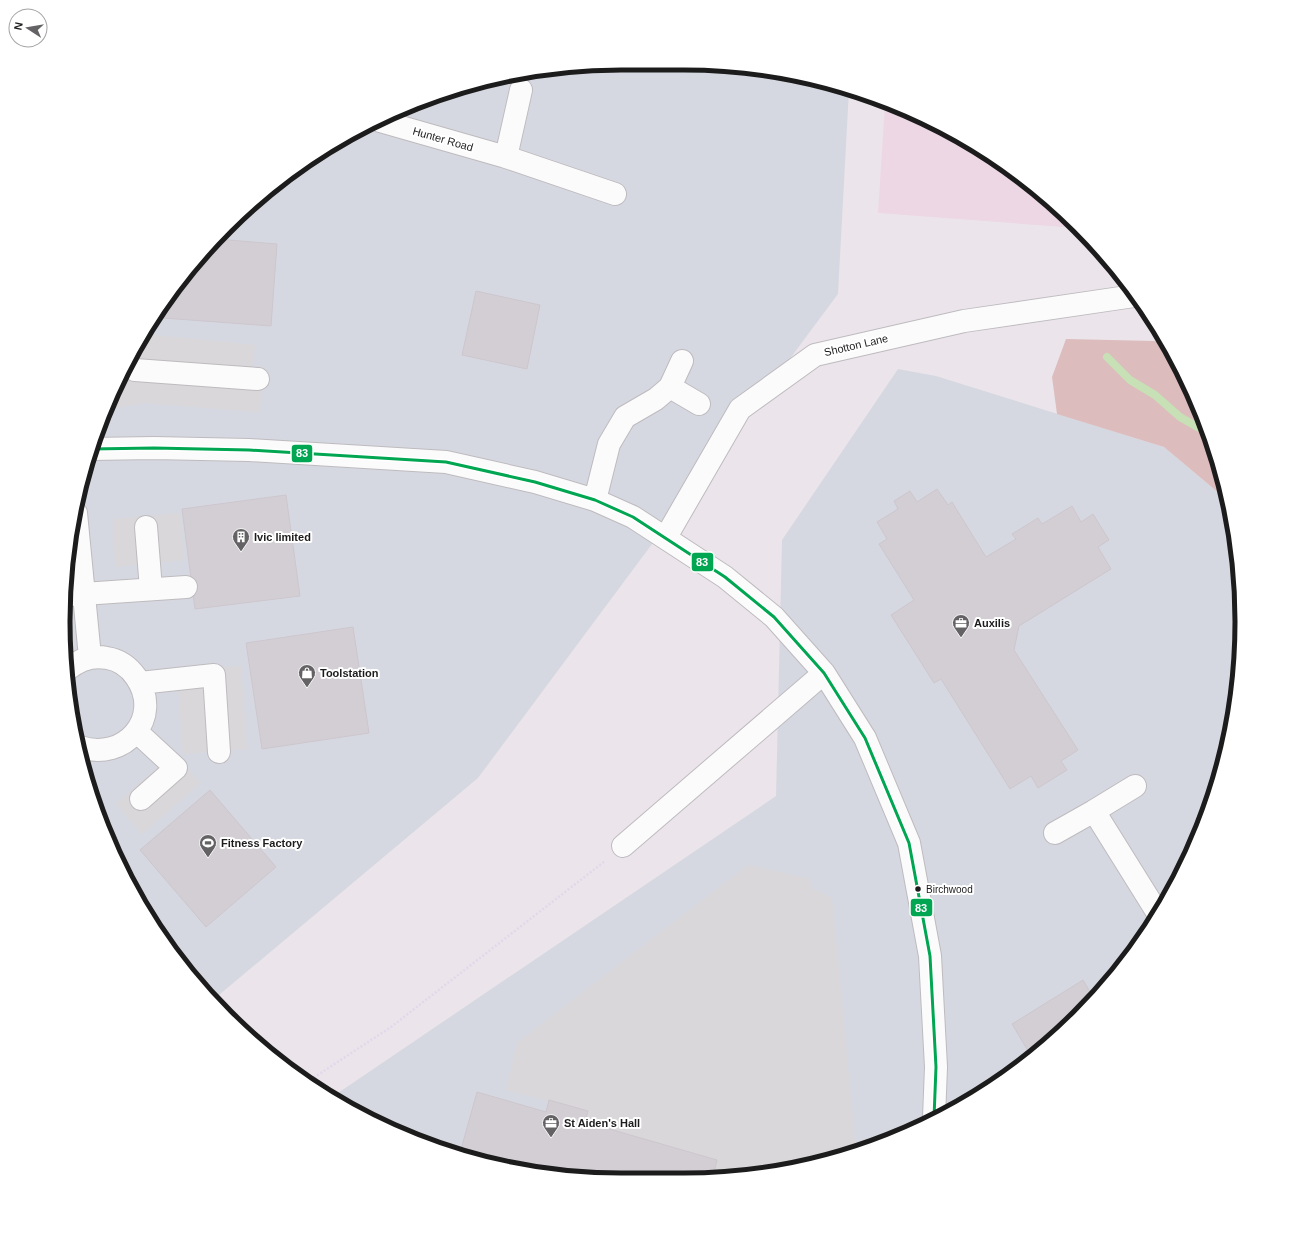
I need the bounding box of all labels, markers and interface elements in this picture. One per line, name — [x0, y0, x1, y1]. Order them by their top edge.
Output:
north arrow — [8, 8, 48, 48]
text: N — [12, 21, 25, 31]
street label: Hunter Road — [411, 125, 475, 153]
street label: Shotton Lane — [823, 332, 889, 358]
line badge: 83 — [291, 444, 313, 463]
text: 83 — [296, 447, 308, 459]
building icon: Ivic limited — [231, 527, 251, 552]
place label: Ivic limited — [254, 531, 311, 543]
line badge: 83 — [691, 552, 714, 572]
text: 83 — [696, 556, 708, 568]
office icon: Auxilis — [951, 613, 971, 638]
place label: Auxilis — [974, 617, 1010, 629]
shop icon: Toolstation — [297, 663, 317, 688]
place label: Toolstation — [320, 667, 379, 679]
sports icon: Fitness Factory — [198, 833, 218, 858]
place label: Fitness Factory — [221, 837, 303, 849]
marker: Birchwood — [913, 884, 923, 894]
place label: Birchwood — [926, 884, 973, 895]
line badge: 83 — [910, 898, 933, 917]
text: 83 — [915, 902, 927, 914]
office icon: St Aiden's Hall — [541, 1113, 561, 1138]
place label: St Aiden's Hall — [564, 1117, 640, 1129]

